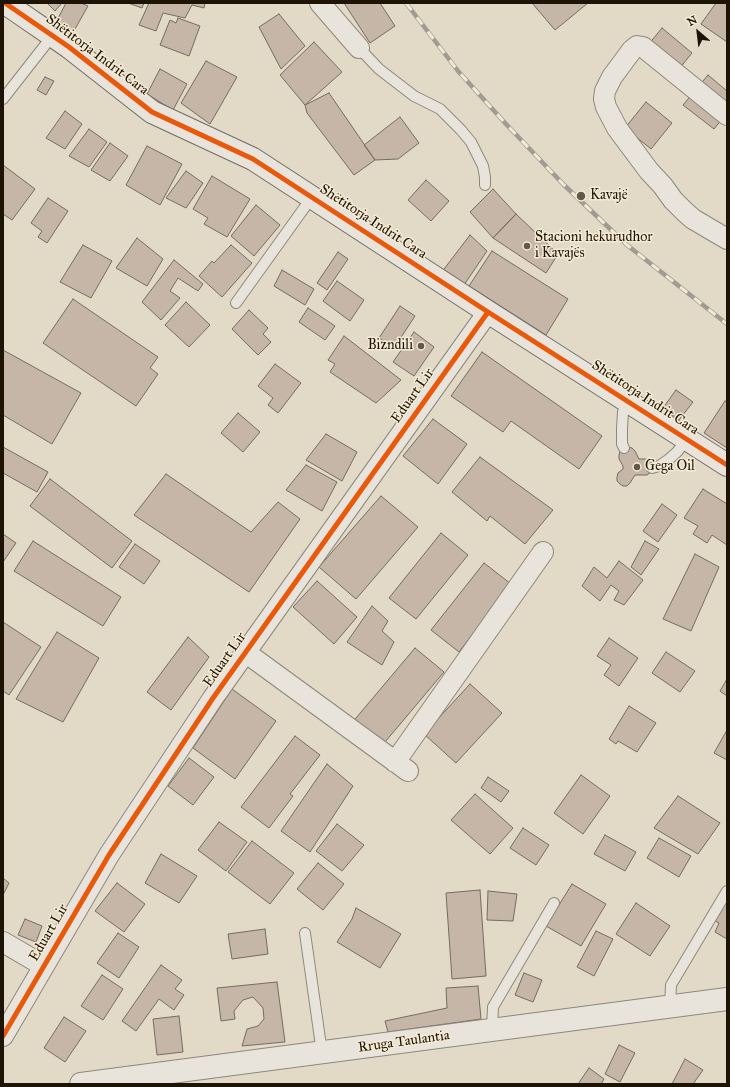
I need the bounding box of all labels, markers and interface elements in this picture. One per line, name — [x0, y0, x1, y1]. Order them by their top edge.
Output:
street label: Shëtitorja Indrit Cara — [42, 11, 152, 99]
north arrow — [678, 12, 718, 52]
text: N — [685, 13, 699, 29]
street label: Shëtitorja Indrit Cara — [316, 181, 430, 263]
place label: Kavajë — [590, 188, 628, 204]
marker: Kavajë — [575, 190, 587, 202]
place label: Stacioni hekurudhor i Kavajës — [535, 230, 653, 262]
marker: Stacioni hekurudhor i Kavajës — [522, 241, 532, 251]
place label: Bizndili — [367, 338, 413, 354]
marker: Bizndili — [416, 341, 426, 351]
street label: Shëtitorja Indrit Cara — [588, 357, 702, 439]
street label: Eduart Lir — [388, 365, 438, 427]
place label: Gega Oil — [645, 459, 695, 475]
marker: Gega Oil — [632, 462, 642, 472]
street label: Eduart Lir — [200, 629, 250, 691]
street label: Eduart Lir — [26, 901, 72, 965]
street label: Rruga Taulantia — [357, 1027, 451, 1057]

